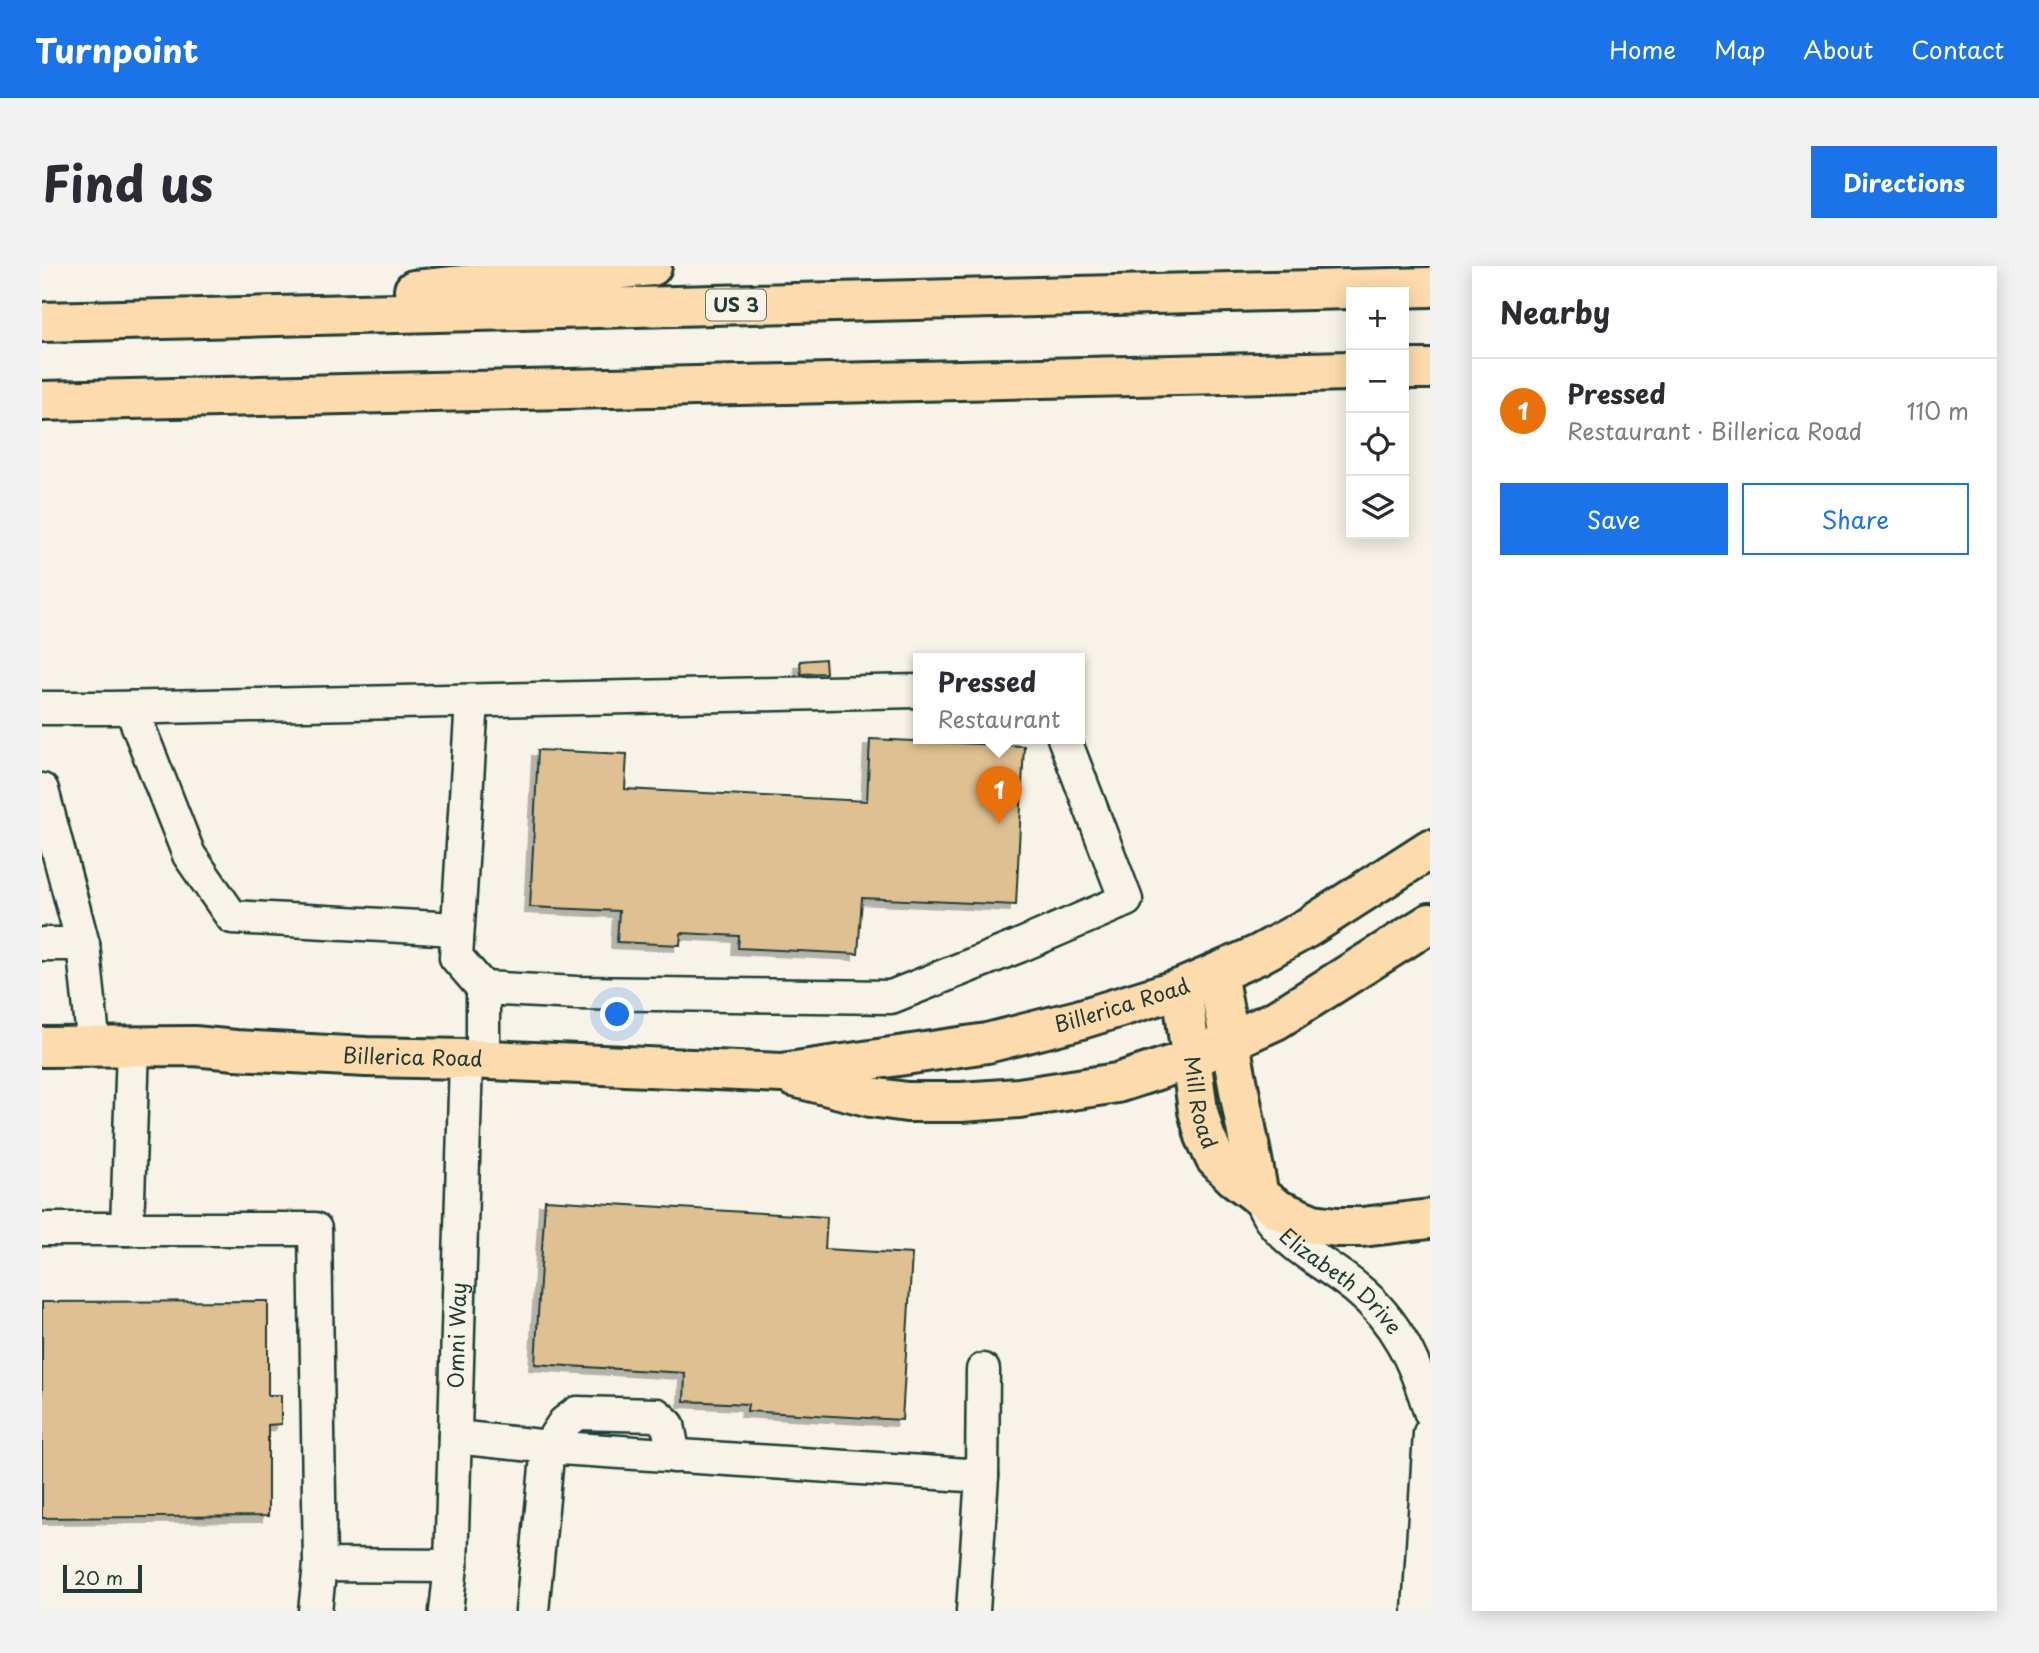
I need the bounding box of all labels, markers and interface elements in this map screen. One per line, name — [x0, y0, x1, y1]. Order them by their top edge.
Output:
text: Turnpoint — [35, 24, 199, 74]
text: Home — [1609, 31, 1676, 67]
text: Map — [1714, 31, 1765, 67]
text: About — [1803, 31, 1873, 67]
text: Contact — [1911, 31, 2004, 67]
text: Find us — [42, 145, 213, 219]
button: Directions — [1811, 146, 1997, 218]
map controls — [1346, 287, 1409, 539]
button: + — [1346, 287, 1409, 350]
road number: US 3 — [706, 289, 766, 320]
text: Nearby — [1500, 289, 1610, 334]
button: − — [1346, 350, 1409, 413]
text: Pressed — [1567, 374, 1666, 413]
text: 1 — [1518, 393, 1529, 428]
text: 110 m — [1907, 393, 1969, 428]
button: locate — [1346, 413, 1409, 476]
text: Restaurant · Billerica Road — [1567, 413, 1862, 448]
button: layers — [1346, 476, 1409, 539]
button: Save — [1500, 483, 1728, 555]
button: Share — [1742, 483, 1969, 555]
popup — [913, 653, 1085, 744]
text: Pressed — [938, 662, 1036, 701]
text: Restaurant — [938, 701, 1060, 736]
pin: 1 — [976, 766, 1022, 824]
street label: Billerica Road — [1051, 969, 1194, 1039]
your location — [600, 997, 634, 1031]
street label: Billerica Road — [342, 1038, 483, 1074]
street label: Mill Road — [1177, 1054, 1227, 1154]
street label: Elizabeth Drive — [1273, 1219, 1411, 1340]
street label: Omni Way — [438, 1282, 473, 1389]
scale bar — [63, 1562, 142, 1594]
text: 20 m — [74, 1563, 123, 1591]

